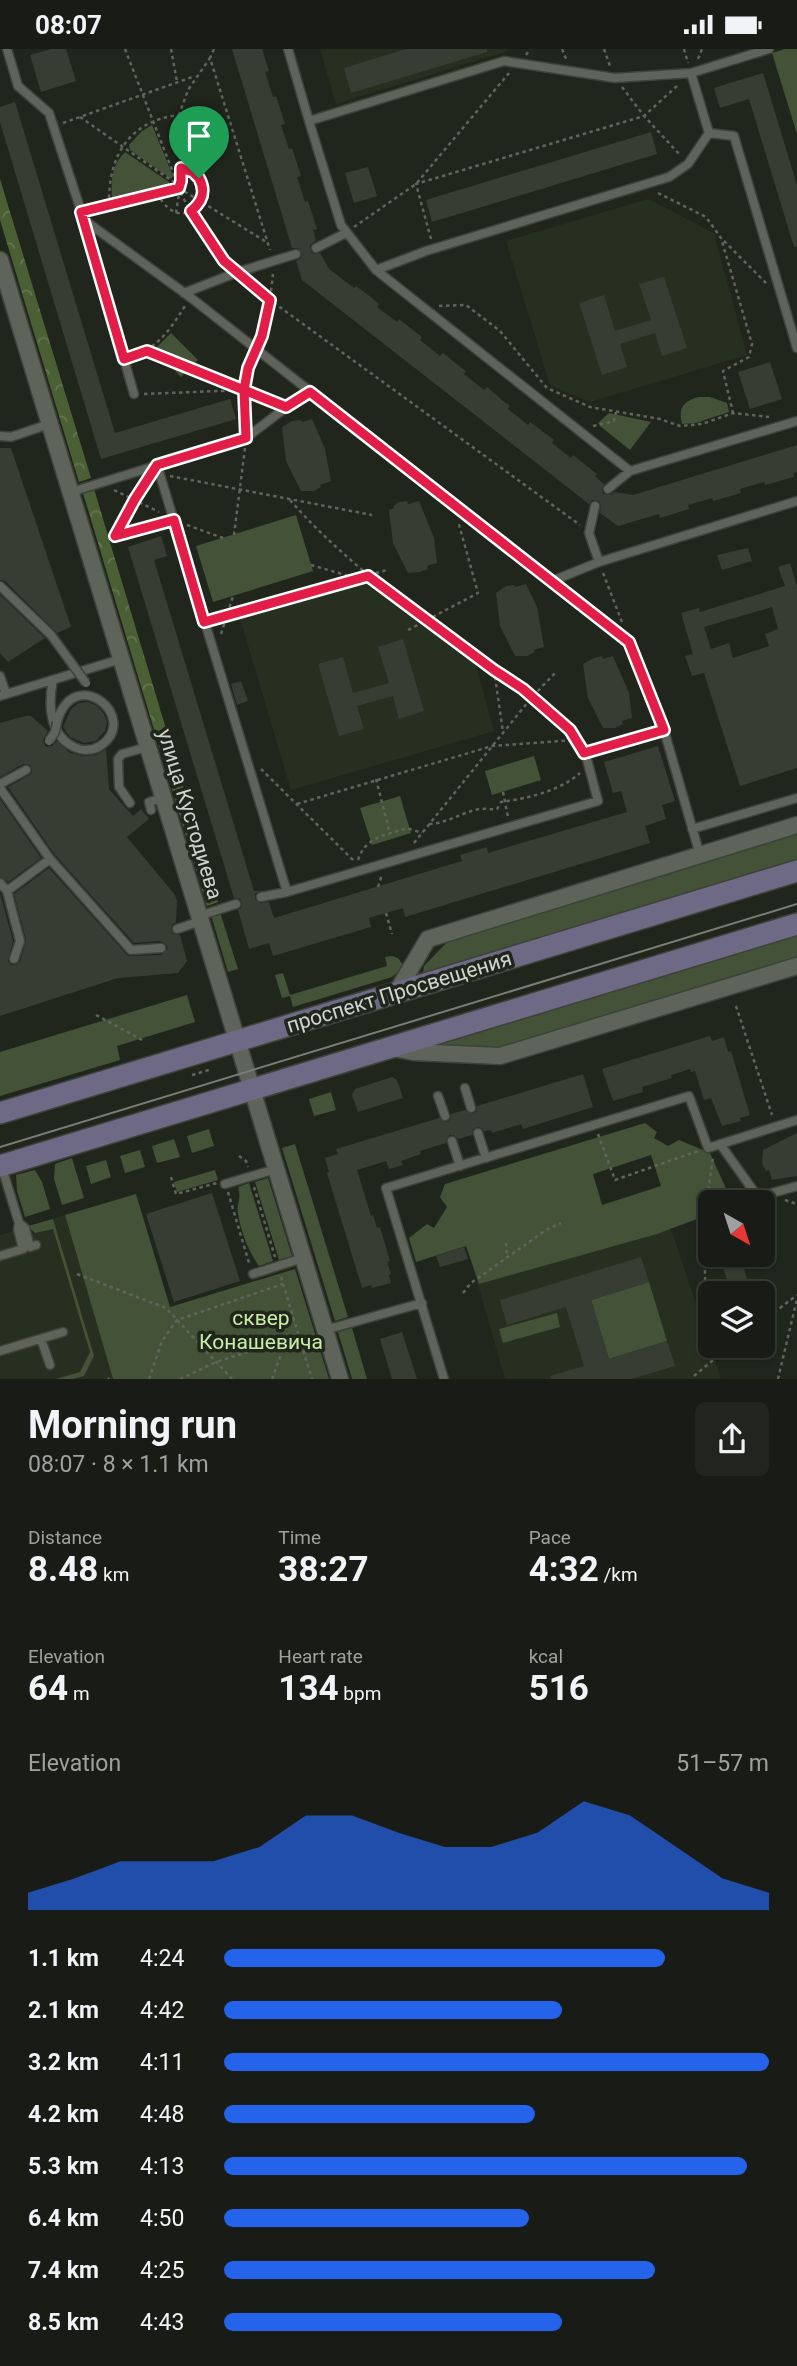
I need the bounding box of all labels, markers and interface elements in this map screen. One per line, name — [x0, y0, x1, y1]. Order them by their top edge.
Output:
text: 08:07 — [35, 10, 102, 40]
pin — [169, 106, 229, 178]
icon: arrive — [180, 117, 218, 155]
street label: улица Кустодиева — [153, 726, 227, 902]
street label: проспект Просвещения — [284, 946, 514, 1038]
north arrow — [698, 1190, 775, 1267]
map controls — [698, 1190, 775, 1358]
button: layers — [698, 1281, 775, 1358]
park label: сквер Конашевича — [199, 1306, 323, 1354]
button: share — [695, 1402, 769, 1476]
text: Morning run — [28, 1403, 237, 1447]
text: 08:07 · 8 × 1.1 km — [28, 1451, 209, 1478]
text: Distance — [28, 1526, 102, 1549]
text: Time — [278, 1526, 321, 1549]
text: Pace — [529, 1526, 571, 1549]
text: 8.48 — [28, 1549, 98, 1590]
text: 38:27 — [278, 1549, 369, 1590]
text: 4:32 — [529, 1549, 599, 1590]
text: km — [98, 1563, 129, 1586]
text: /km — [599, 1563, 638, 1586]
text: Elevation — [28, 1645, 105, 1668]
text: Heart rate — [278, 1645, 363, 1668]
text: kcal — [529, 1645, 563, 1668]
text: 64 — [28, 1668, 68, 1709]
text: 134 — [278, 1668, 339, 1709]
text: 516 — [529, 1668, 589, 1709]
text: m — [68, 1682, 90, 1705]
text: bpm — [339, 1682, 381, 1705]
text: Elevation — [28, 1750, 121, 1777]
text: 51–57 m — [676, 1750, 769, 1777]
text: 1.1 km — [28, 1945, 99, 1972]
text: 4:24 — [140, 1945, 184, 1972]
text: 2.1 km — [28, 1997, 99, 2024]
text: 4:42 — [140, 1997, 184, 2024]
text: 3.2 km — [28, 2049, 99, 2076]
text: 4:11 — [140, 2049, 184, 2076]
text: 4.2 km — [28, 2101, 99, 2128]
text: 4:48 — [140, 2101, 184, 2128]
text: 5.3 km — [28, 2153, 99, 2180]
text: 4:13 — [140, 2153, 184, 2180]
text: 6.4 km — [28, 2205, 99, 2232]
text: 4:50 — [140, 2205, 184, 2232]
text: 7.4 km — [28, 2257, 99, 2284]
text: 4:25 — [140, 2257, 184, 2284]
text: 8.5 km — [28, 2309, 99, 2336]
text: 4:43 — [140, 2309, 184, 2336]

